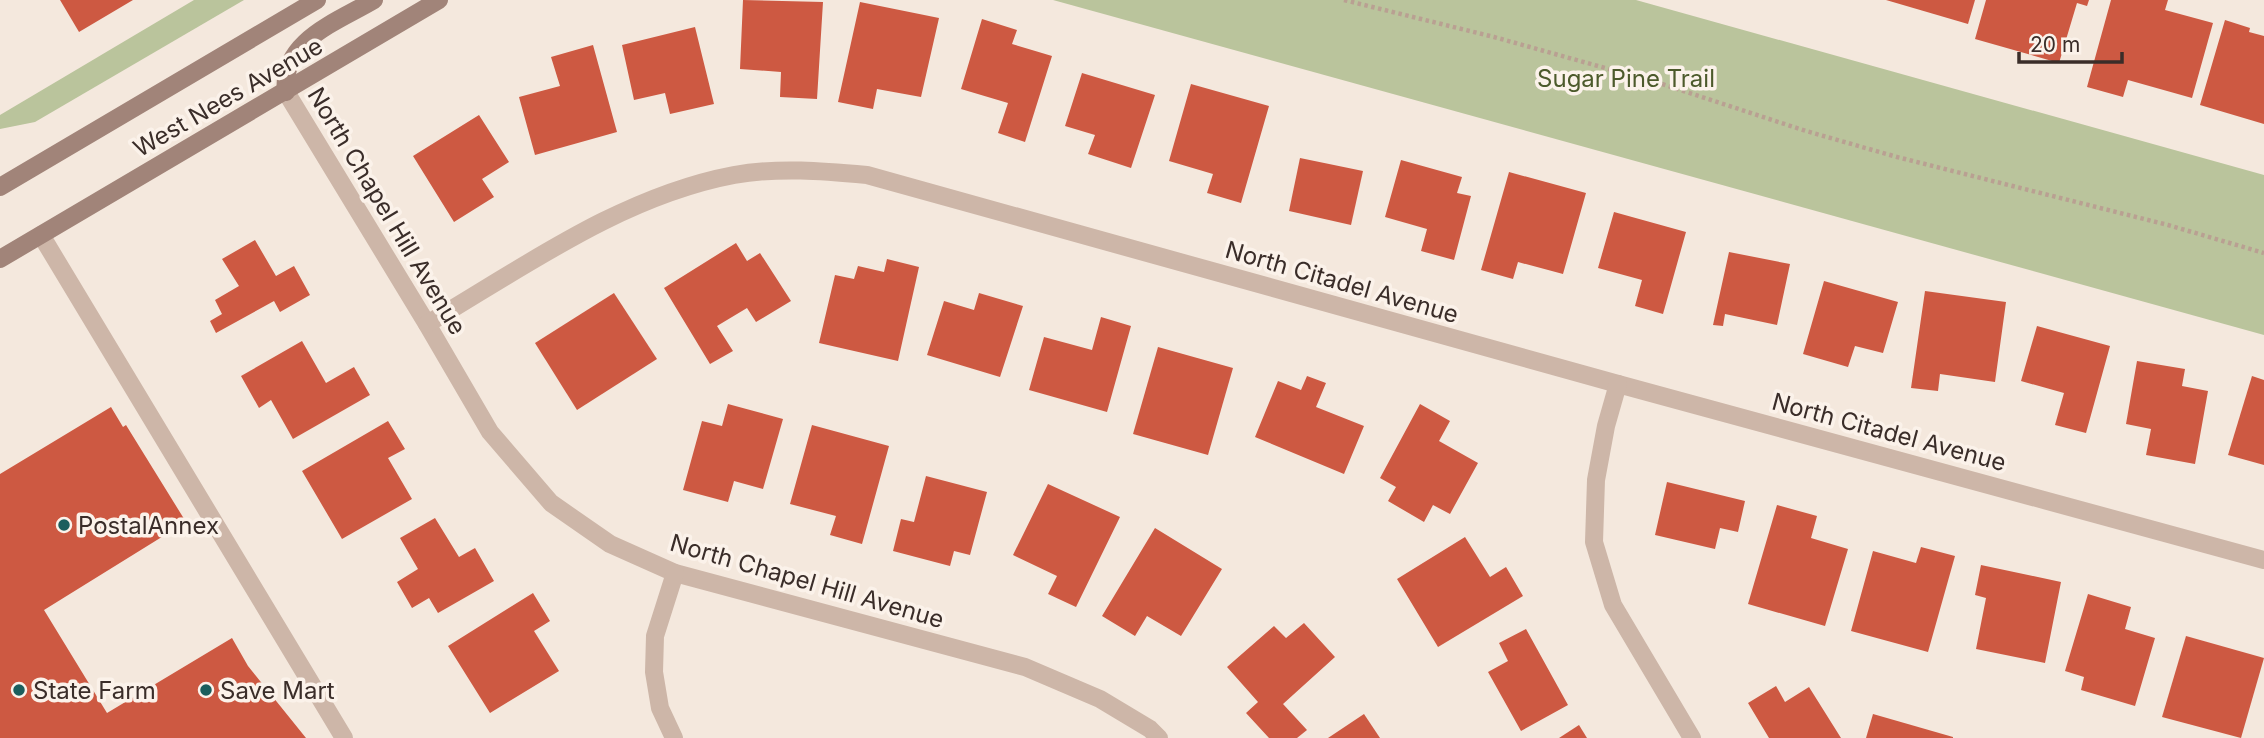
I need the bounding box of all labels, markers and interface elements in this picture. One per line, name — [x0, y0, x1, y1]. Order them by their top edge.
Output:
scale bar — [2019, 21, 2122, 65]
street label: West Nees Avenue — [128, 31, 328, 163]
text: 20 m — [2030, 32, 2080, 57]
park label: Sugar Pine Trail — [1537, 64, 1715, 93]
street label: North Chapel Hill Avenue — [302, 82, 472, 340]
street label: North Citadel Avenue — [1222, 235, 1462, 329]
street label: North Citadel Avenue — [1769, 387, 2009, 477]
place label: PostalAnnex — [78, 511, 219, 540]
marker: PostalAnnex — [56, 517, 72, 533]
street label: North Chapel Hill Avenue — [667, 528, 947, 634]
place label: State Farm — [33, 676, 156, 705]
place label: Save Mart — [220, 676, 335, 705]
marker: State Farm — [11, 682, 27, 698]
marker: Save Mart — [198, 682, 214, 698]

